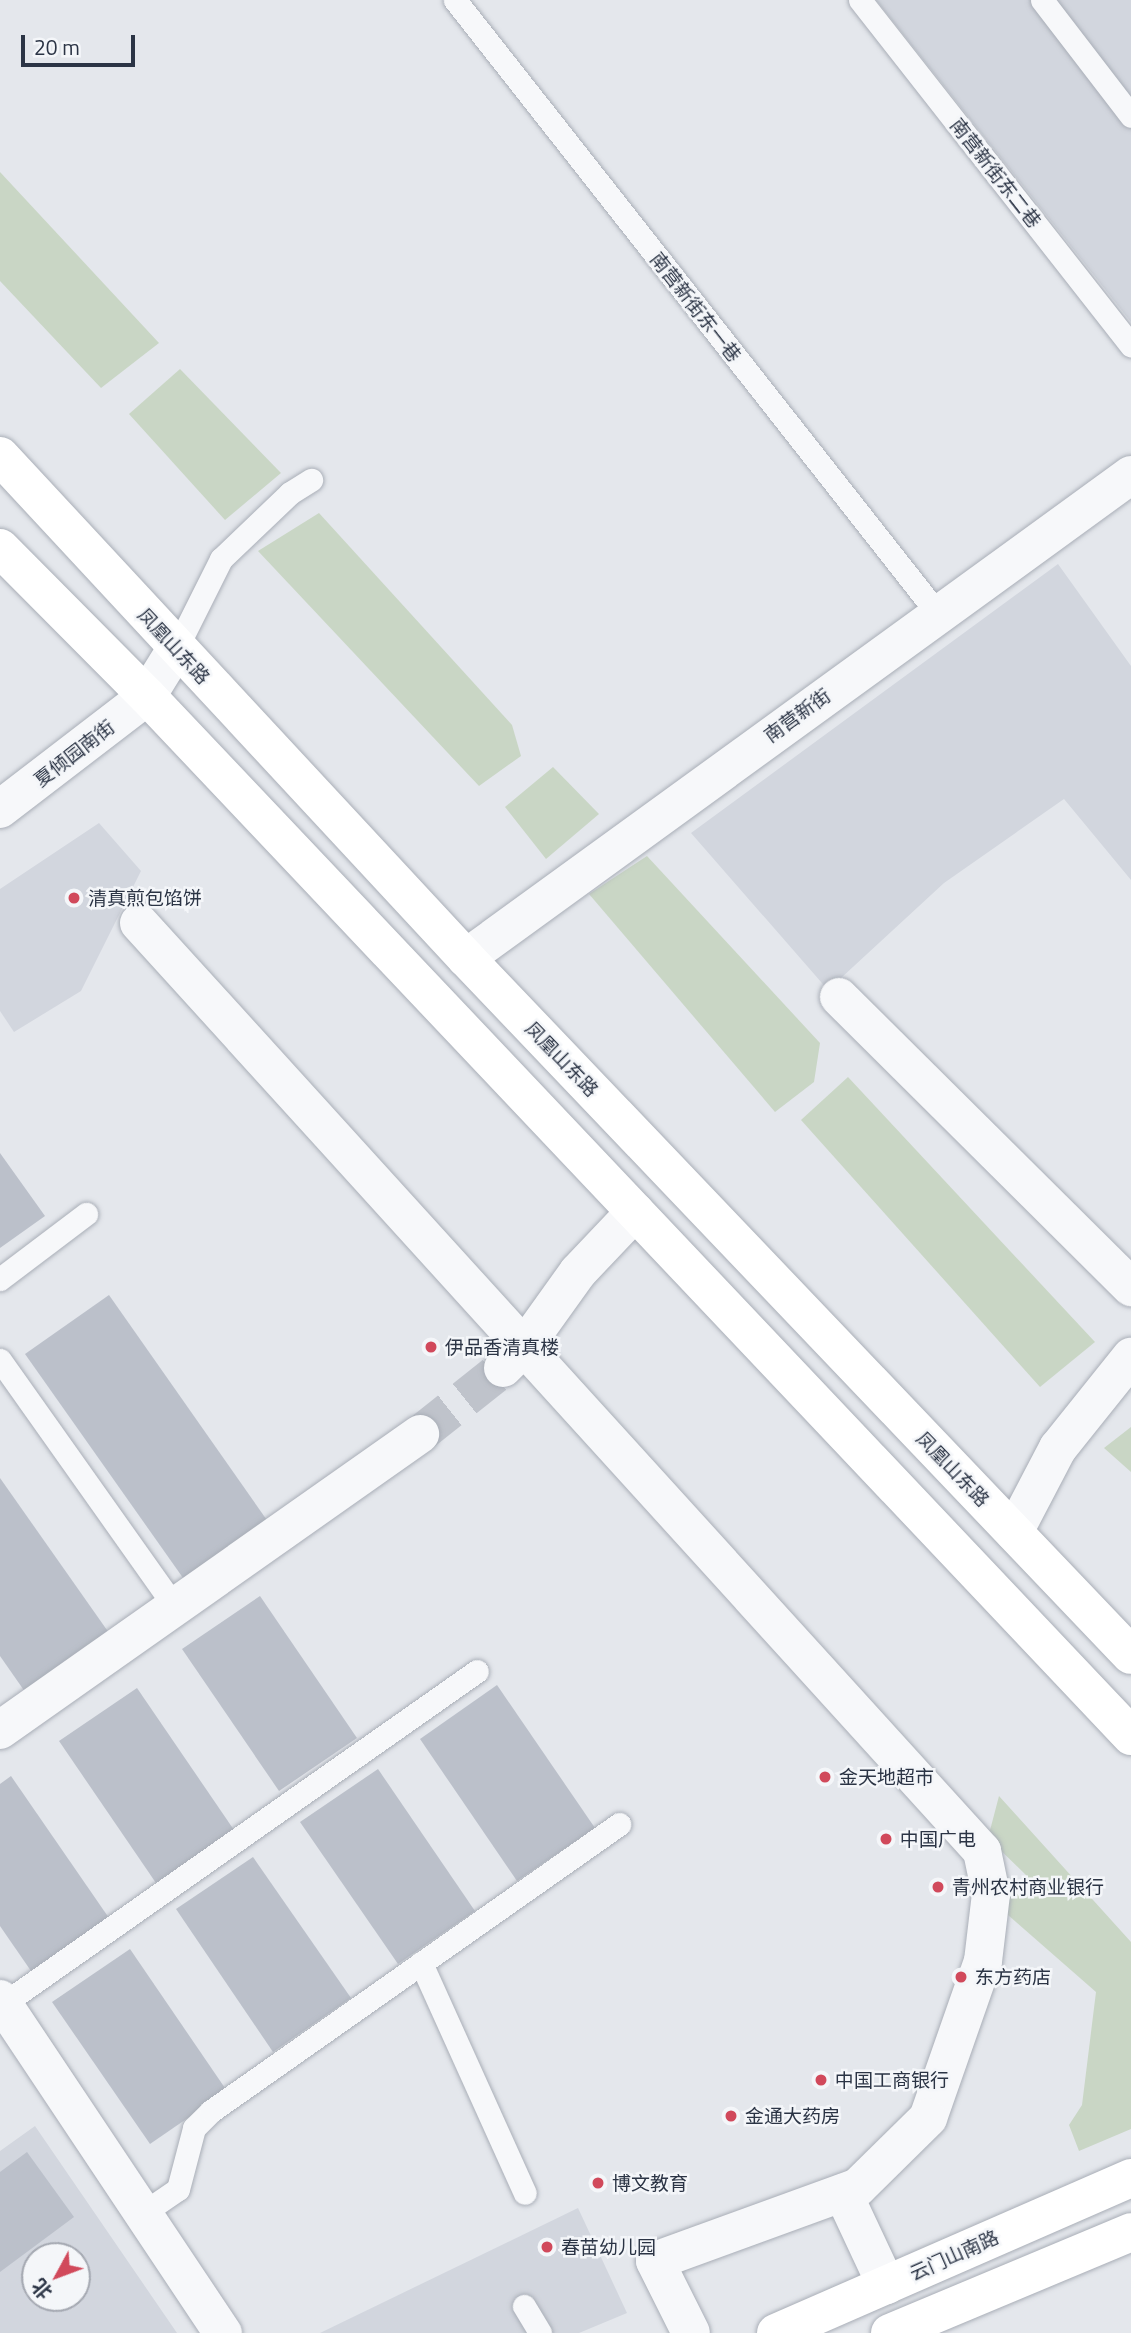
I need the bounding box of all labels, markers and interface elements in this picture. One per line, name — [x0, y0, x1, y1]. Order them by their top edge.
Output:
scale bar — [24, 21, 138, 65]
text: 20 m — [34, 31, 80, 63]
street label: 南营新街东二巷 — [946, 114, 1046, 232]
street label: 南营新街东一巷 — [646, 248, 746, 366]
street label: 凤凰山东路 — [133, 603, 215, 689]
street label: 南营新街 — [760, 683, 834, 747]
street label: 夏倾园南街 — [30, 715, 118, 791]
place label: 清真煎包馅饼 — [88, 887, 202, 909]
marker: 清真煎包馅饼 — [66, 890, 82, 906]
street label: 凤凰山东路 — [521, 1017, 603, 1101]
place label: 伊品香清真楼 — [445, 1336, 559, 1358]
marker: 伊品香清真楼 — [423, 1339, 439, 1355]
street label: 凤凰山东路 — [912, 1427, 994, 1511]
place label: 金天地超市 — [839, 1766, 934, 1788]
marker: 金天地超市 — [817, 1769, 833, 1785]
place label: 中国广电 — [900, 1828, 976, 1850]
marker: 中国广电 — [878, 1831, 894, 1847]
place label: 青州农村商业银行 — [952, 1876, 1104, 1898]
marker: 青州农村商业银行 — [930, 1879, 946, 1895]
place label: 东方药店 — [975, 1966, 1051, 1988]
marker: 东方药店 — [953, 1969, 969, 1985]
place label: 中国工商银行 — [835, 2069, 949, 2091]
marker: 中国工商银行 — [813, 2072, 829, 2088]
place label: 金通大药房 — [745, 2105, 840, 2127]
marker: 金通大药房 — [723, 2108, 739, 2124]
place label: 博文教育 — [612, 2172, 688, 2194]
marker: 博文教育 — [590, 2175, 606, 2191]
street label: 云门山南路 — [906, 2225, 1002, 2285]
place label: 春苗幼儿园 — [561, 2236, 656, 2258]
marker: 春苗幼儿园 — [539, 2239, 555, 2255]
north arrow — [21, 2242, 91, 2312]
text: 北 — [24, 2273, 58, 2306]

